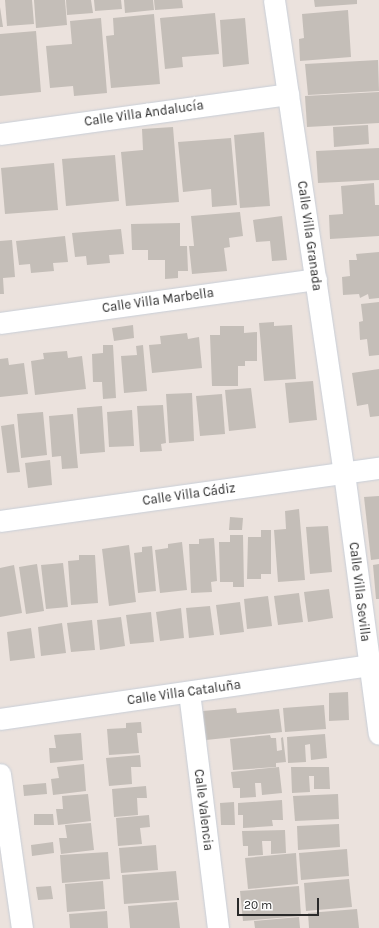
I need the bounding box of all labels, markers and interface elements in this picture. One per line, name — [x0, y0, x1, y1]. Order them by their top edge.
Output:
street label: Calle Villa Andalucía — [83, 98, 205, 130]
street label: Calle Villa Granada — [294, 180, 324, 292]
street label: Calle Villa Marbella — [101, 285, 215, 317]
street label: Calle Villa Cádiz — [141, 481, 237, 509]
street label: Calle Villa Sevilla — [345, 541, 373, 643]
street label: Calle Villa Cataluña — [126, 677, 242, 709]
street label: Calle Valencia — [190, 768, 216, 852]
scale bar — [239, 890, 321, 916]
text: 20 m — [244, 898, 272, 912]

